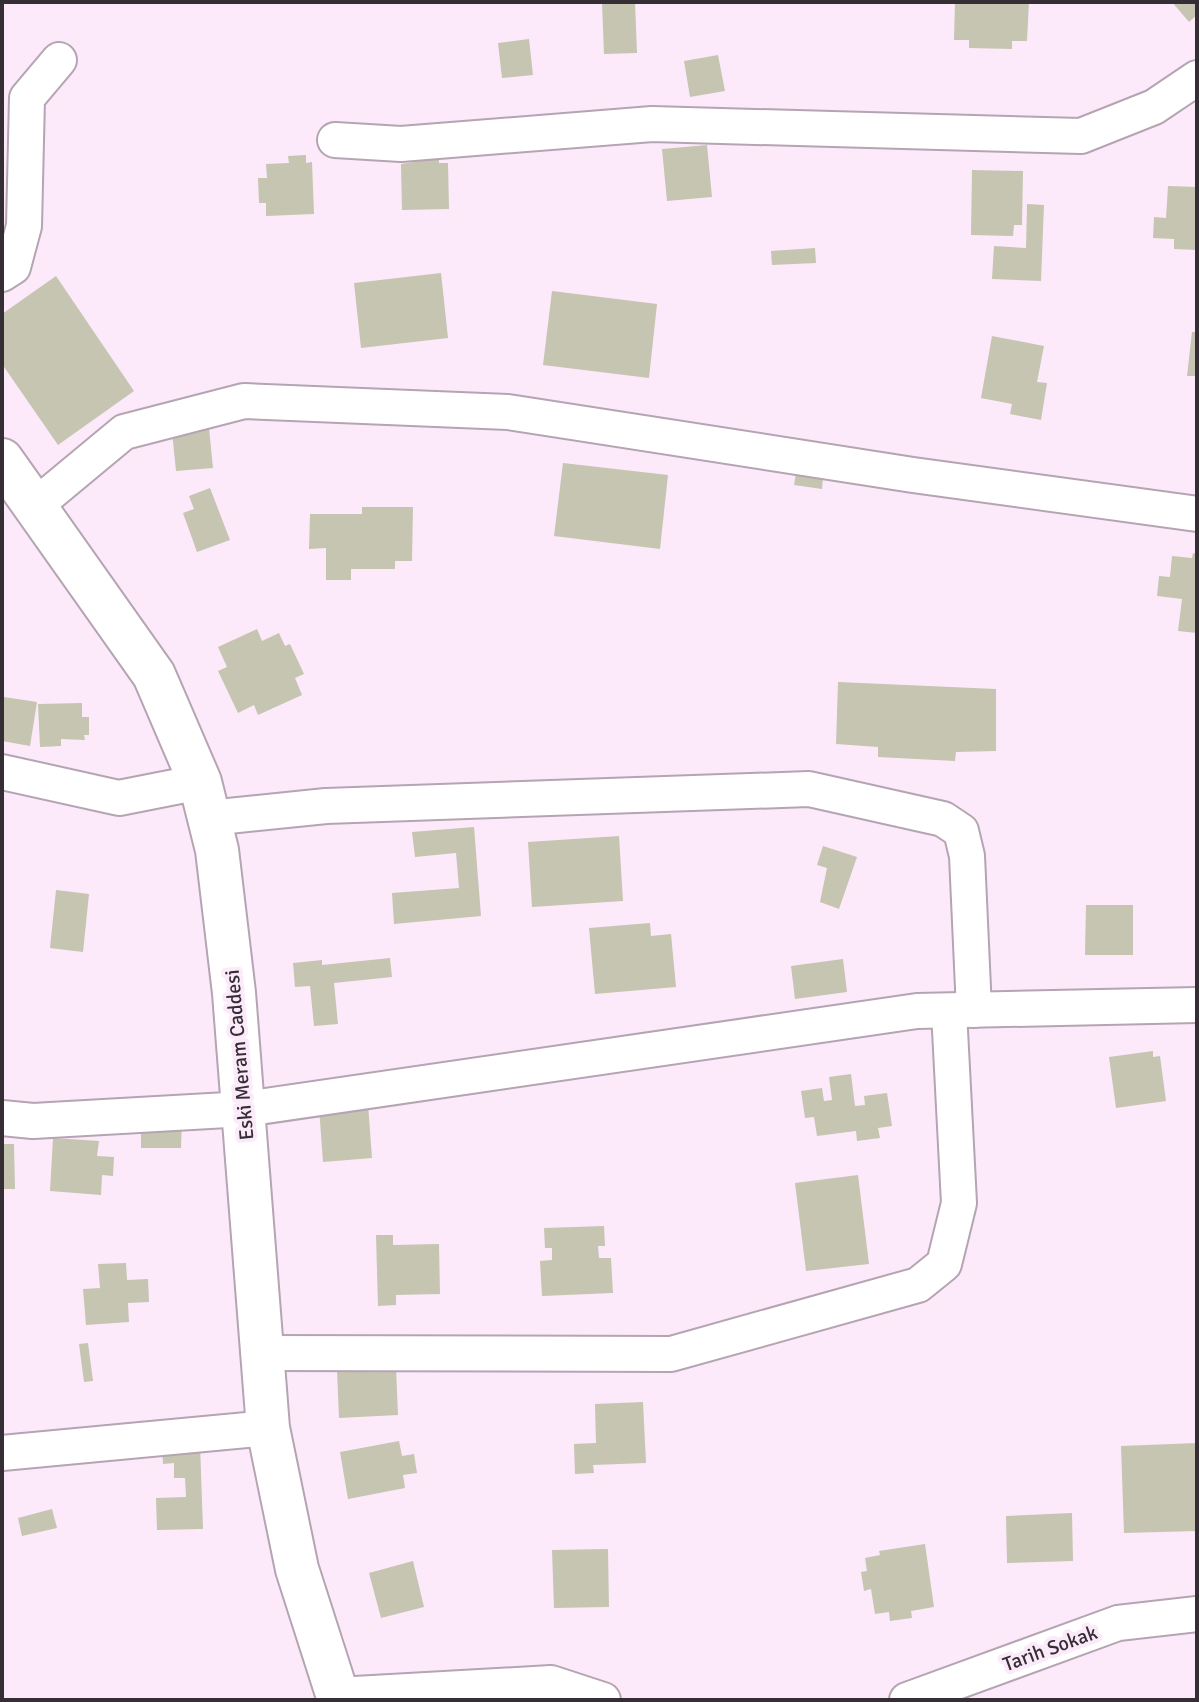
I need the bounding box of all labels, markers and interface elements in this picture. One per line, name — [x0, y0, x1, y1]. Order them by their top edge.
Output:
street label: Eski Meram Caddesi — [220, 969, 259, 1141]
street label: Tarih Sokak — [1000, 1620, 1101, 1677]

